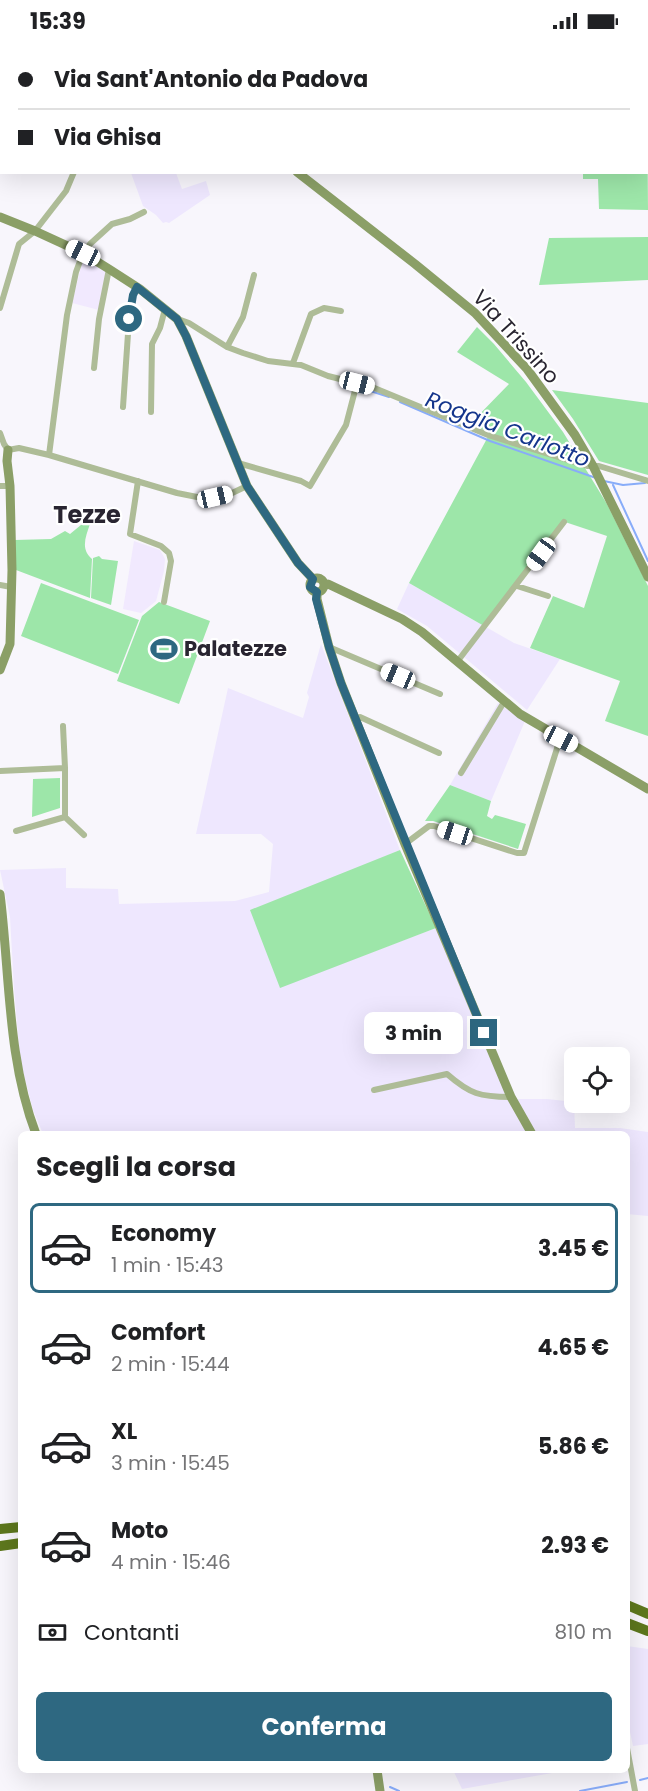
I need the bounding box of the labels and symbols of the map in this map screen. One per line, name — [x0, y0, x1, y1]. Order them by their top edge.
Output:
car — [63, 237, 103, 269]
street label: Via Trissino — [466, 283, 566, 390]
route start — [115, 305, 142, 332]
car — [337, 370, 377, 396]
water label: Roggia Carlotto — [421, 384, 594, 475]
car — [195, 484, 235, 510]
district label: Tezze — [53, 498, 121, 531]
car — [523, 534, 559, 574]
sports icon: Palatezze — [149, 634, 179, 664]
place label: Palatezze — [184, 634, 287, 663]
car — [378, 661, 418, 691]
car — [541, 723, 581, 755]
car — [435, 819, 475, 847]
callout: 3 min — [364, 1012, 463, 1054]
route end — [470, 1019, 497, 1046]

